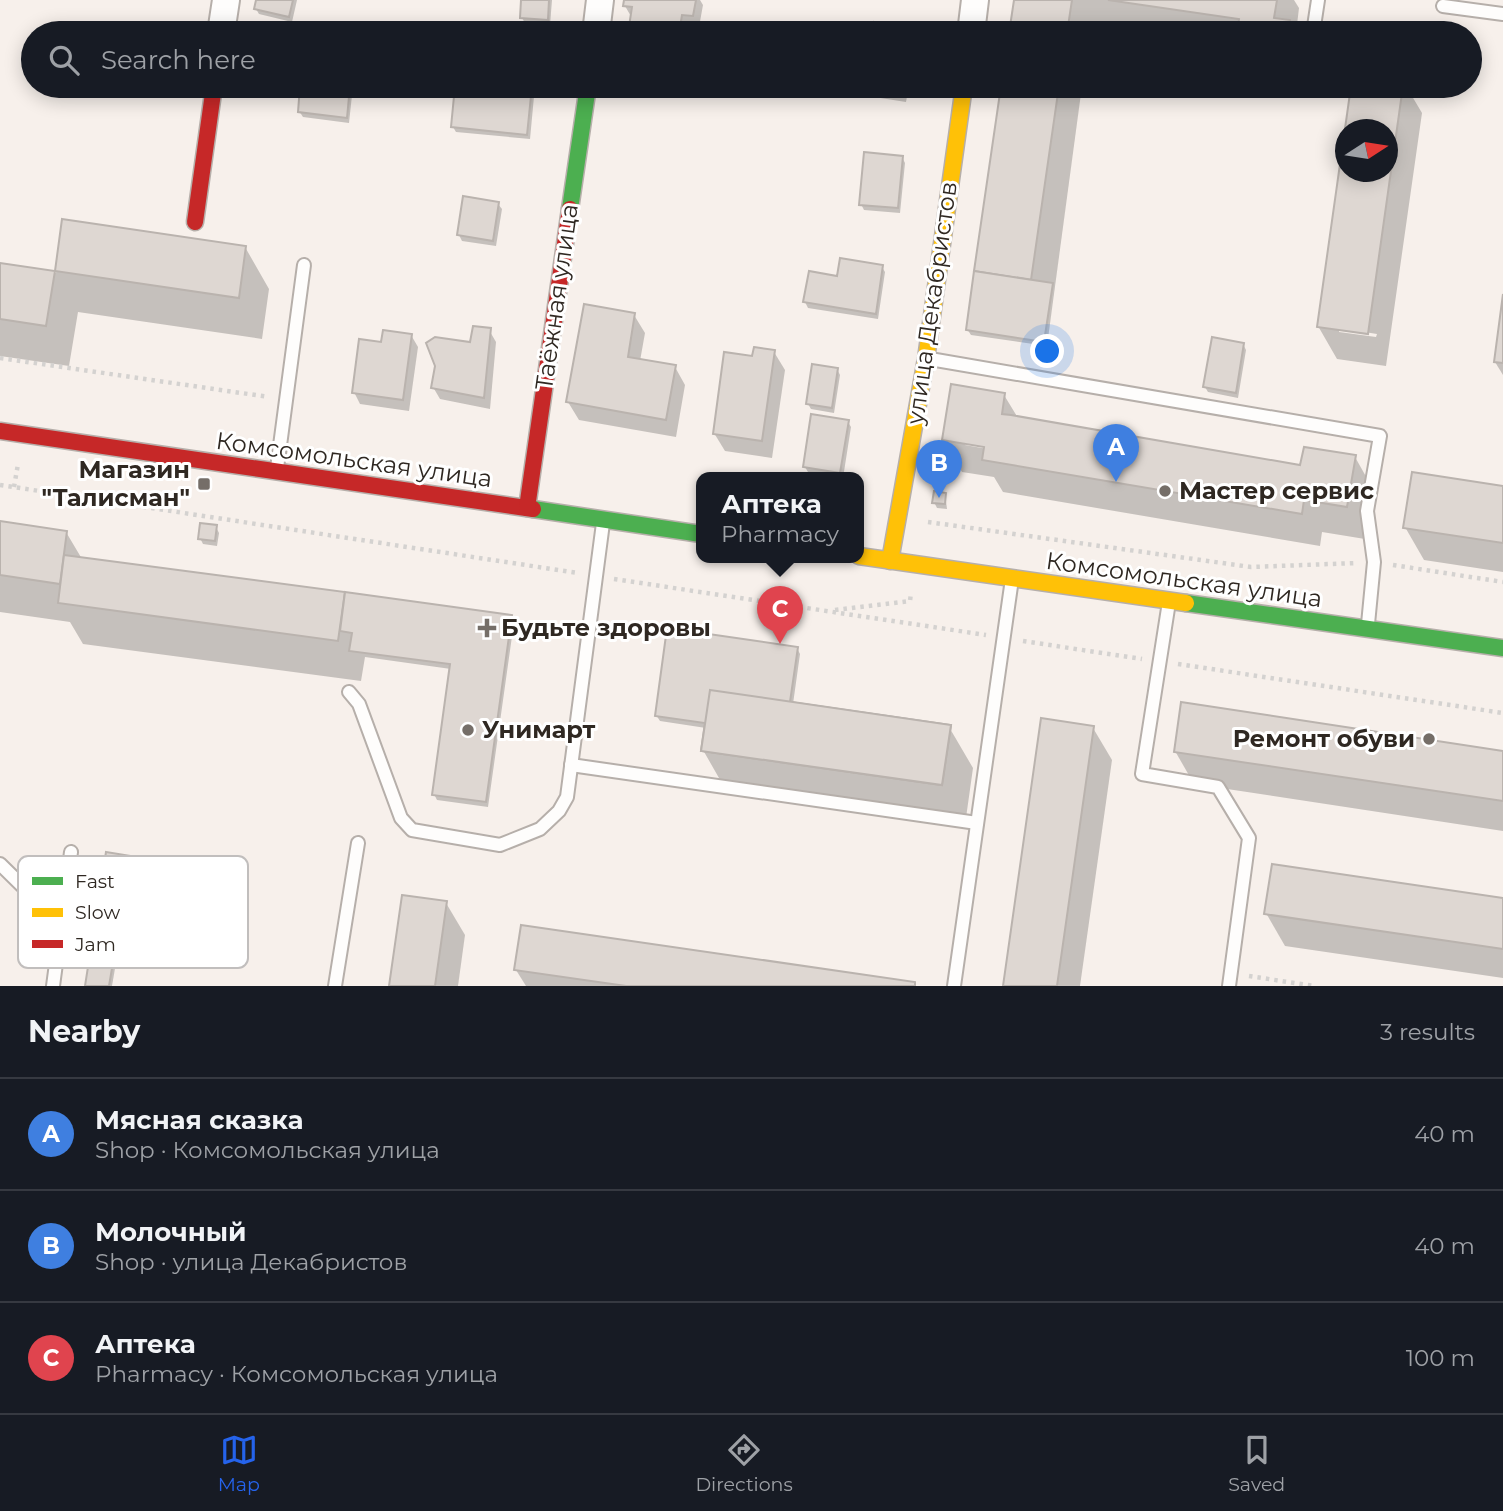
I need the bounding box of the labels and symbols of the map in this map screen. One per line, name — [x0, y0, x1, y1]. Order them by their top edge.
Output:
north arrow — [1335, 119, 1398, 182]
street label: улица Декабристов — [900, 180, 963, 427]
street label: Таёжная улица — [529, 202, 584, 392]
your location — [1030, 334, 1064, 368]
pin: A — [1093, 424, 1139, 482]
street label: Комсомольская улица — [214, 426, 494, 493]
pin: B — [916, 440, 962, 498]
place label: Магазин "Талисман" — [42, 455, 190, 512]
marker: Магазин "Талисман" — [196, 476, 212, 492]
place label: Мастер сервис — [1179, 476, 1374, 505]
marker: Мастер сервис — [1157, 483, 1173, 499]
street label: Комсомольская улица — [1044, 546, 1324, 613]
pin: C — [757, 586, 803, 644]
place label: Будьте здоровы — [501, 613, 711, 642]
marker: Будьте здоровы — [479, 620, 495, 636]
place label: Унимарт — [482, 715, 595, 744]
marker: Унимарт — [460, 722, 476, 738]
place label: Ремонт обуви — [1233, 724, 1415, 753]
marker: Ремонт обуви — [1421, 731, 1437, 747]
legend — [18, 856, 248, 968]
text: Fast — [75, 870, 115, 893]
text: Slow — [75, 901, 120, 924]
text: Jam — [74, 933, 116, 956]

